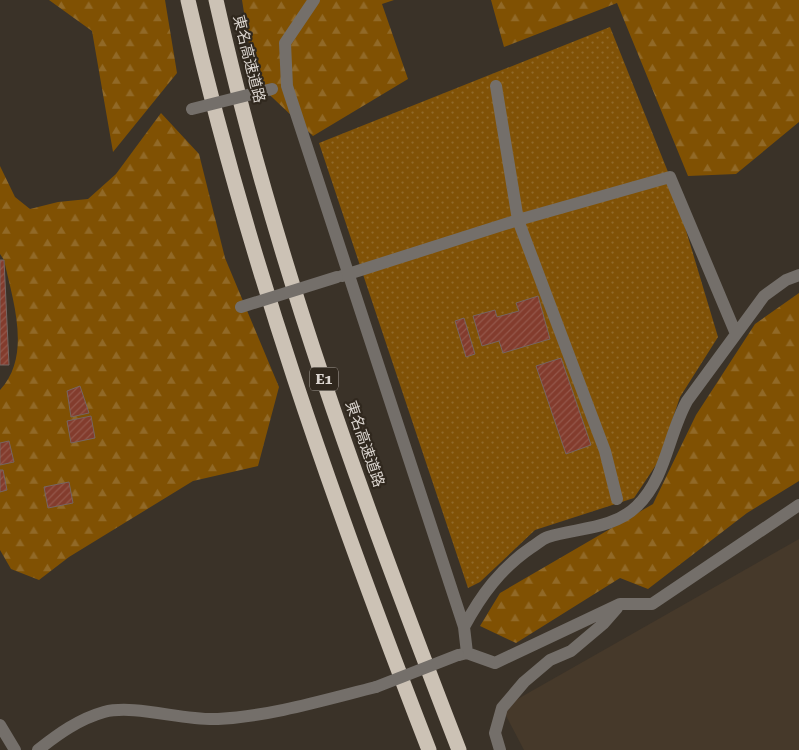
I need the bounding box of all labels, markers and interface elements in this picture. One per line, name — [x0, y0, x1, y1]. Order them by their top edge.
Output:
street label: 東名高速道路 — [229, 13, 269, 105]
road number: E1 — [310, 368, 338, 390]
street label: 東名高速道路 — [342, 399, 388, 489]

